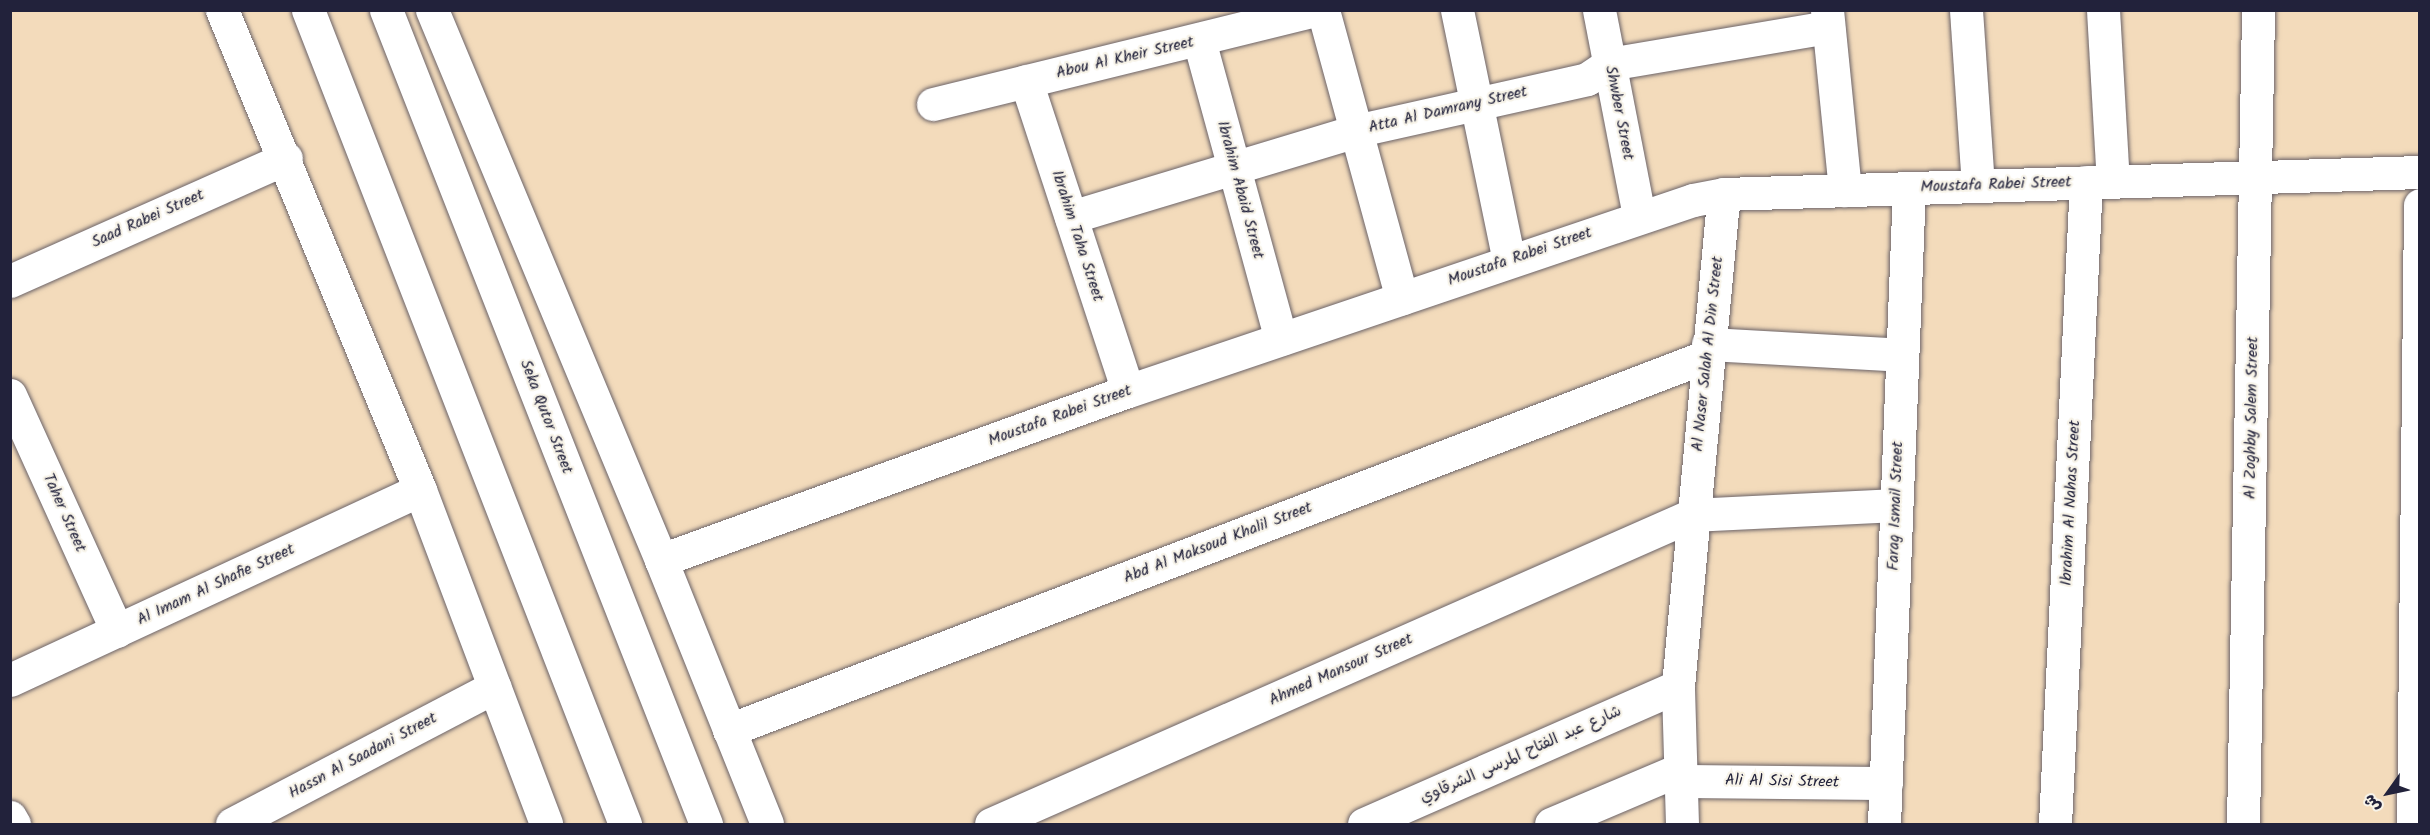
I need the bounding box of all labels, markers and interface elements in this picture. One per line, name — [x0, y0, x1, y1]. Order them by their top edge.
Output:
street label: Abou Al Kheir Street — [1054, 33, 1196, 83]
street label: Shwber Street — [1600, 64, 1638, 162]
street label: Atta Al Damrany Street — [1367, 82, 1529, 138]
street label: Ibrahim Abaid Street — [1212, 119, 1268, 261]
street label: Ibrahim Taha Street — [1047, 168, 1107, 304]
street label: Moustafa Rabei Street — [1920, 173, 2072, 197]
street label: Saad Rabei Street — [89, 186, 207, 252]
street label: Moustafa Rabei Street — [1445, 223, 1595, 291]
street label: Al Naser Salah Al Din Street — [1688, 255, 1728, 453]
street label: Al Zoghby Salem Street — [2241, 337, 2263, 499]
street label: Seka Qutor Street — [515, 357, 577, 477]
street label: Moustafa Rabei Street — [986, 381, 1134, 451]
street label: Ibrahim Al Nahas Street — [2057, 420, 2085, 586]
street label: Farag Ismail Street — [1884, 441, 1908, 571]
street label: Taher Street — [38, 471, 90, 555]
street label: Abd Al Maksoud Khalil Street — [1121, 498, 1315, 588]
street label: Al Imam Al Shafie Street — [134, 540, 298, 630]
street label: Ahmed Mansour Street — [1266, 630, 1416, 710]
street label: شارع عبد الفتاح المرسى الشرقاوي — [1417, 702, 1625, 808]
street label: Hassn Al Saadani Street — [286, 709, 440, 803]
north arrow — [2358, 763, 2418, 823]
street label: Ali Al Sisi Street — [1725, 771, 1839, 793]
text: ش — [2357, 789, 2388, 817]

